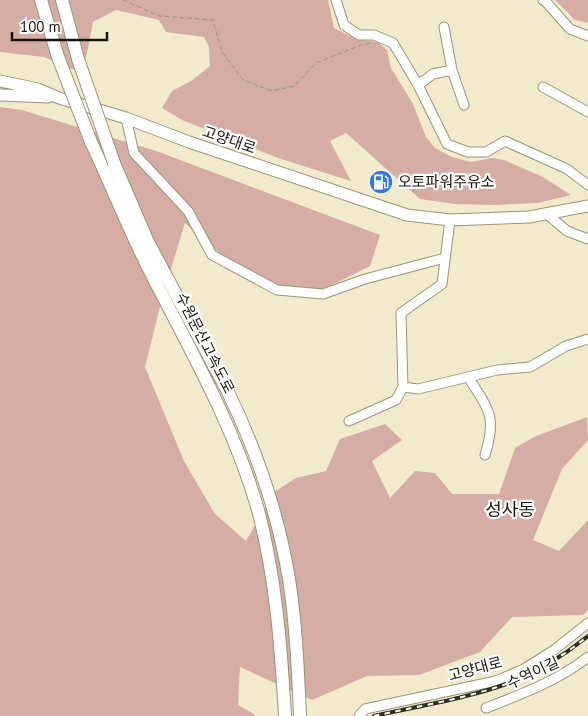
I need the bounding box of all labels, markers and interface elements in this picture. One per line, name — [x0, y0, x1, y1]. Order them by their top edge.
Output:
scale bar — [12, 10, 108, 42]
text: 100 m — [20, 17, 61, 36]
street label: 고양대로 — [200, 122, 258, 157]
fuel station icon: 오토파워주유소 — [368, 169, 394, 195]
place label: 오토파워주유소 — [398, 172, 495, 191]
street label: 수원문산고속도로 — [172, 289, 239, 396]
district label: 성사동 — [485, 498, 535, 521]
street label: 고양대로 — [446, 652, 504, 685]
street label: 수역이길 — [504, 652, 562, 693]

